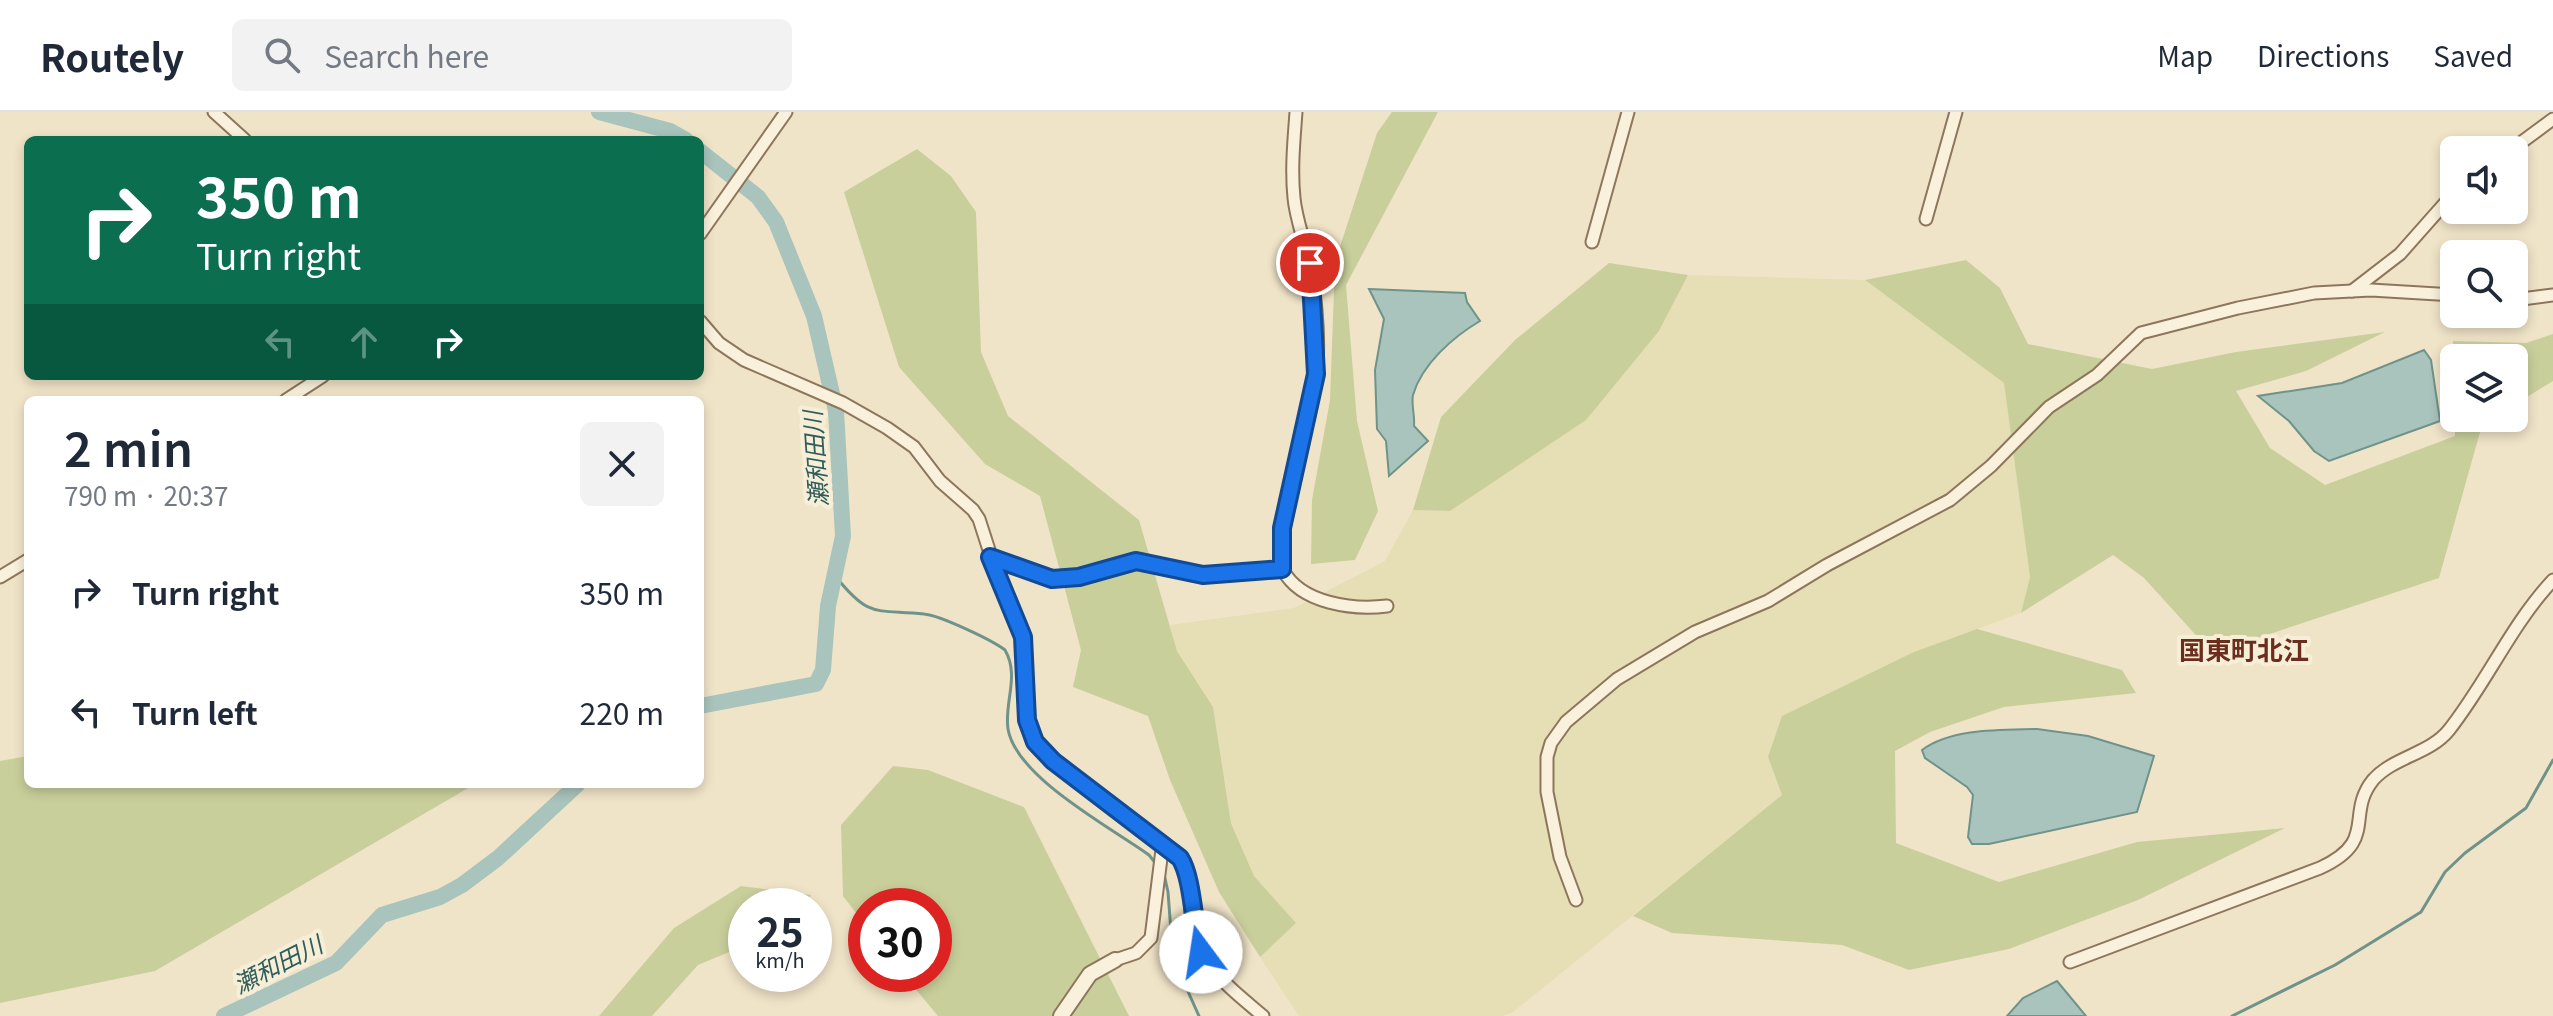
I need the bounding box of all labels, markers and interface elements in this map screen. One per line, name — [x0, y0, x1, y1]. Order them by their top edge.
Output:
search box — [232, 19, 792, 91]
text: Routely — [40, 28, 184, 83]
icon: search — [260, 33, 304, 77]
text: Search here — [324, 33, 489, 77]
text: Map — [2157, 35, 2213, 75]
text: Directions — [2257, 35, 2389, 75]
text: Saved — [2433, 35, 2513, 75]
map controls — [2440, 136, 2528, 432]
button: sound — [2440, 136, 2528, 224]
text: 350 m — [196, 153, 362, 234]
icon: right — [64, 168, 168, 272]
text: Turn right — [196, 228, 361, 280]
pin — [1276, 229, 1344, 297]
button: search — [2440, 240, 2528, 328]
icon: arrive — [1288, 241, 1332, 285]
icon: left — [258, 320, 302, 364]
icon: ahead — [342, 320, 386, 364]
icon: right — [426, 320, 470, 364]
button: layers — [2440, 344, 2528, 432]
water label: 瀬和田川 — [793, 407, 835, 508]
text: 2 min — [64, 411, 193, 481]
button: close — [580, 422, 664, 506]
text: 790 m · 20:37 — [64, 476, 228, 513]
icon: right — [64, 570, 108, 614]
text: Turn right — [132, 570, 279, 614]
text: 350 m — [580, 570, 664, 614]
district label: 国東町北江 — [2179, 630, 2309, 667]
icon: left — [64, 690, 108, 734]
text: Turn left — [132, 690, 258, 734]
text: 220 m — [580, 690, 664, 734]
speed limit sign: 30 — [848, 888, 952, 992]
text: 25 — [756, 901, 804, 959]
position arrow — [1159, 910, 1243, 994]
water label: 瀬和田川 — [226, 924, 330, 1000]
text: km/h — [755, 945, 805, 974]

